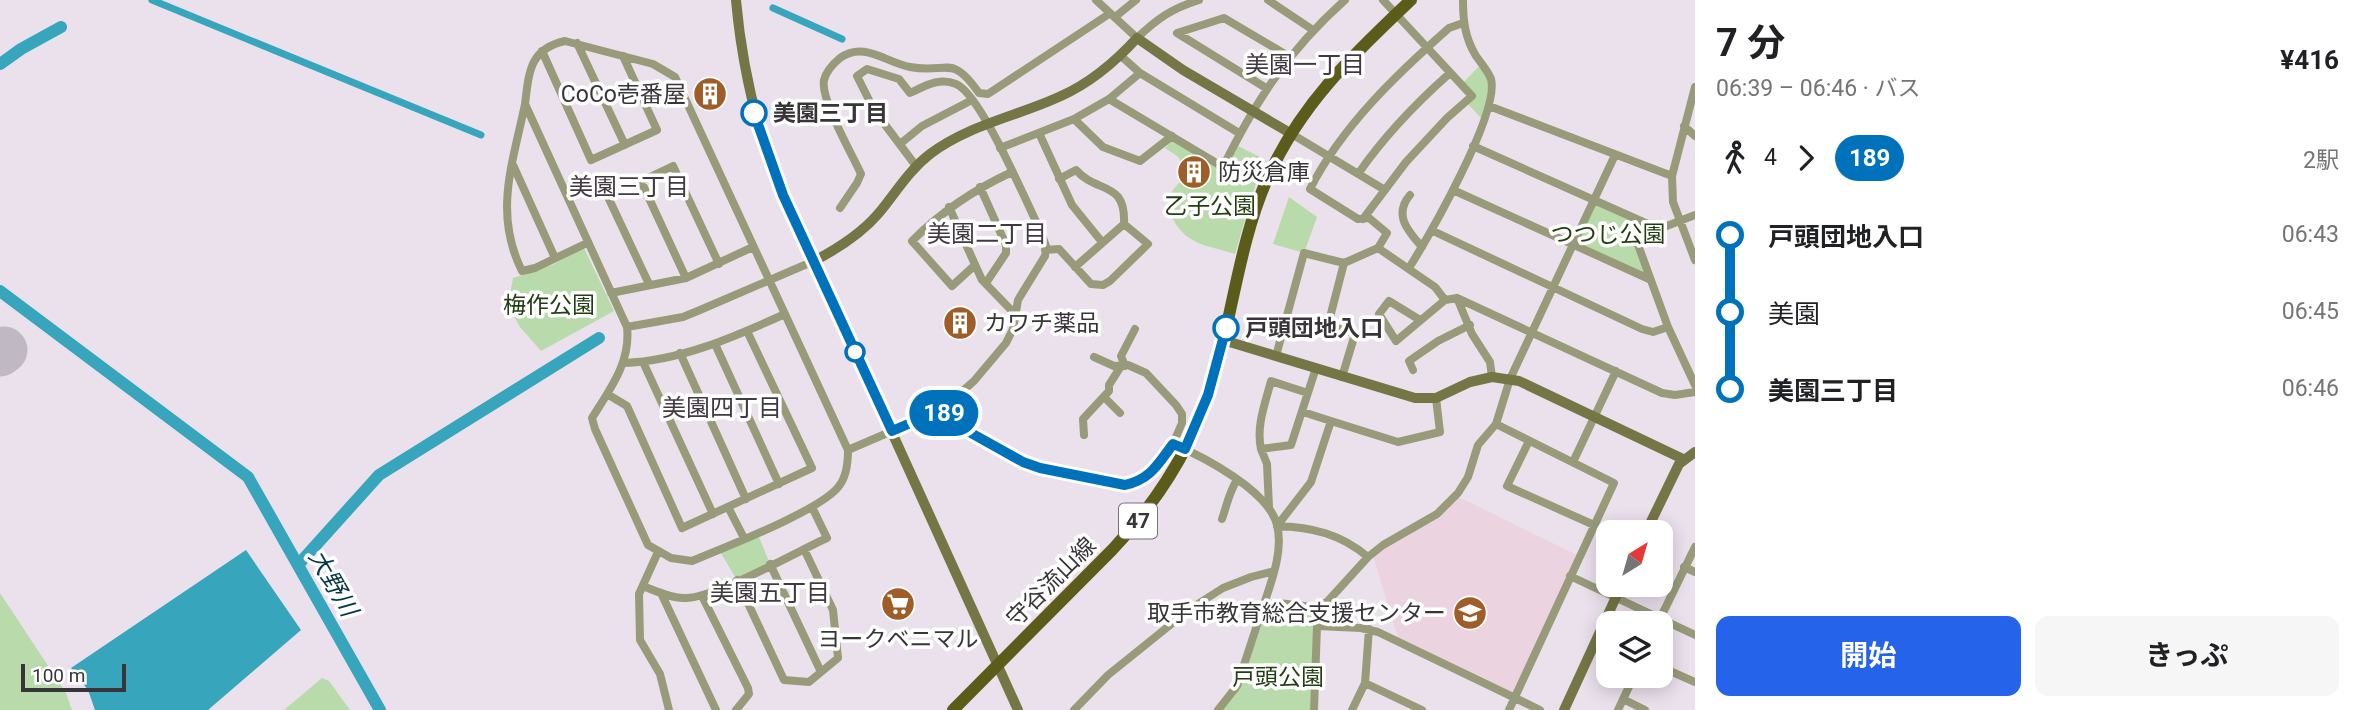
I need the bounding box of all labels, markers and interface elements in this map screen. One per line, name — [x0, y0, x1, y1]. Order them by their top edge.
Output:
text: 7 分 — [1716, 21, 1785, 65]
text: ¥416 — [2280, 45, 2339, 75]
district label: 美園一丁目 — [1245, 51, 1365, 79]
building icon: CoCo壱番屋 — [691, 75, 729, 113]
text: 06:39 – 06:46 · バス — [1716, 75, 1920, 102]
place label: CoCo壱番屋 — [561, 81, 686, 108]
marker: 美園三丁目 — [741, 100, 767, 126]
place label: 美園三丁目 — [773, 100, 888, 127]
icon: walk — [1716, 139, 1754, 177]
icon: forward — [1787, 139, 1825, 177]
text: 4 — [1764, 144, 1777, 171]
text: 189 — [1849, 144, 1890, 172]
text: 2駅 — [2303, 147, 2339, 174]
building icon: 防災倉庫 — [1175, 153, 1213, 191]
place label: 防災倉庫 — [1218, 159, 1310, 186]
district label: 美園三丁目 — [569, 173, 689, 201]
park label: 乙子公園 — [1164, 193, 1256, 220]
district label: 美園二丁目 — [927, 220, 1047, 248]
park label: つつじ公園 — [1551, 221, 1666, 248]
text: 06:43 — [2282, 221, 2339, 248]
text: 戸頭団地入口 — [1768, 222, 1924, 252]
park label: 梅作公園 — [503, 292, 595, 319]
text: 06:45 — [2282, 298, 2339, 325]
text: 美園 — [1768, 299, 1820, 329]
building icon: カワチ薬品 — [941, 304, 979, 342]
place label: カワチ薬品 — [984, 310, 1099, 337]
marker: 戸頭団地入口 — [1213, 315, 1239, 341]
place label: 戸頭団地入口 — [1245, 315, 1383, 342]
unlabelled marker — [845, 342, 865, 362]
text: 06:46 — [2282, 375, 2339, 402]
text: 美園三丁目 — [1768, 376, 1898, 406]
line badge: 189 — [904, 390, 984, 436]
district label: 美園四丁目 — [662, 394, 782, 422]
text: 189 — [923, 399, 965, 427]
road number: 47 — [1119, 504, 1157, 538]
north arrow — [1596, 520, 1673, 597]
map controls — [1596, 520, 1673, 688]
street label: 守谷流山線 — [1001, 532, 1102, 633]
water label: 大野川 — [303, 545, 365, 624]
district label: 美園五丁目 — [710, 579, 830, 607]
supermarket icon: ヨークベニマル — [879, 585, 917, 623]
school or university icon: 取手市教育総合支援センター — [1451, 594, 1489, 632]
place label: 取手市教育総合支援センター — [1147, 600, 1446, 627]
button: layers — [1596, 611, 1673, 688]
button: 開始 — [1716, 616, 2021, 696]
button: きっぷ — [2035, 616, 2339, 696]
place label: ヨークベニマル — [818, 626, 979, 653]
scale bar — [21, 661, 126, 693]
text: 100 m — [32, 664, 85, 687]
park label: 戸頭公園 — [1232, 664, 1324, 691]

